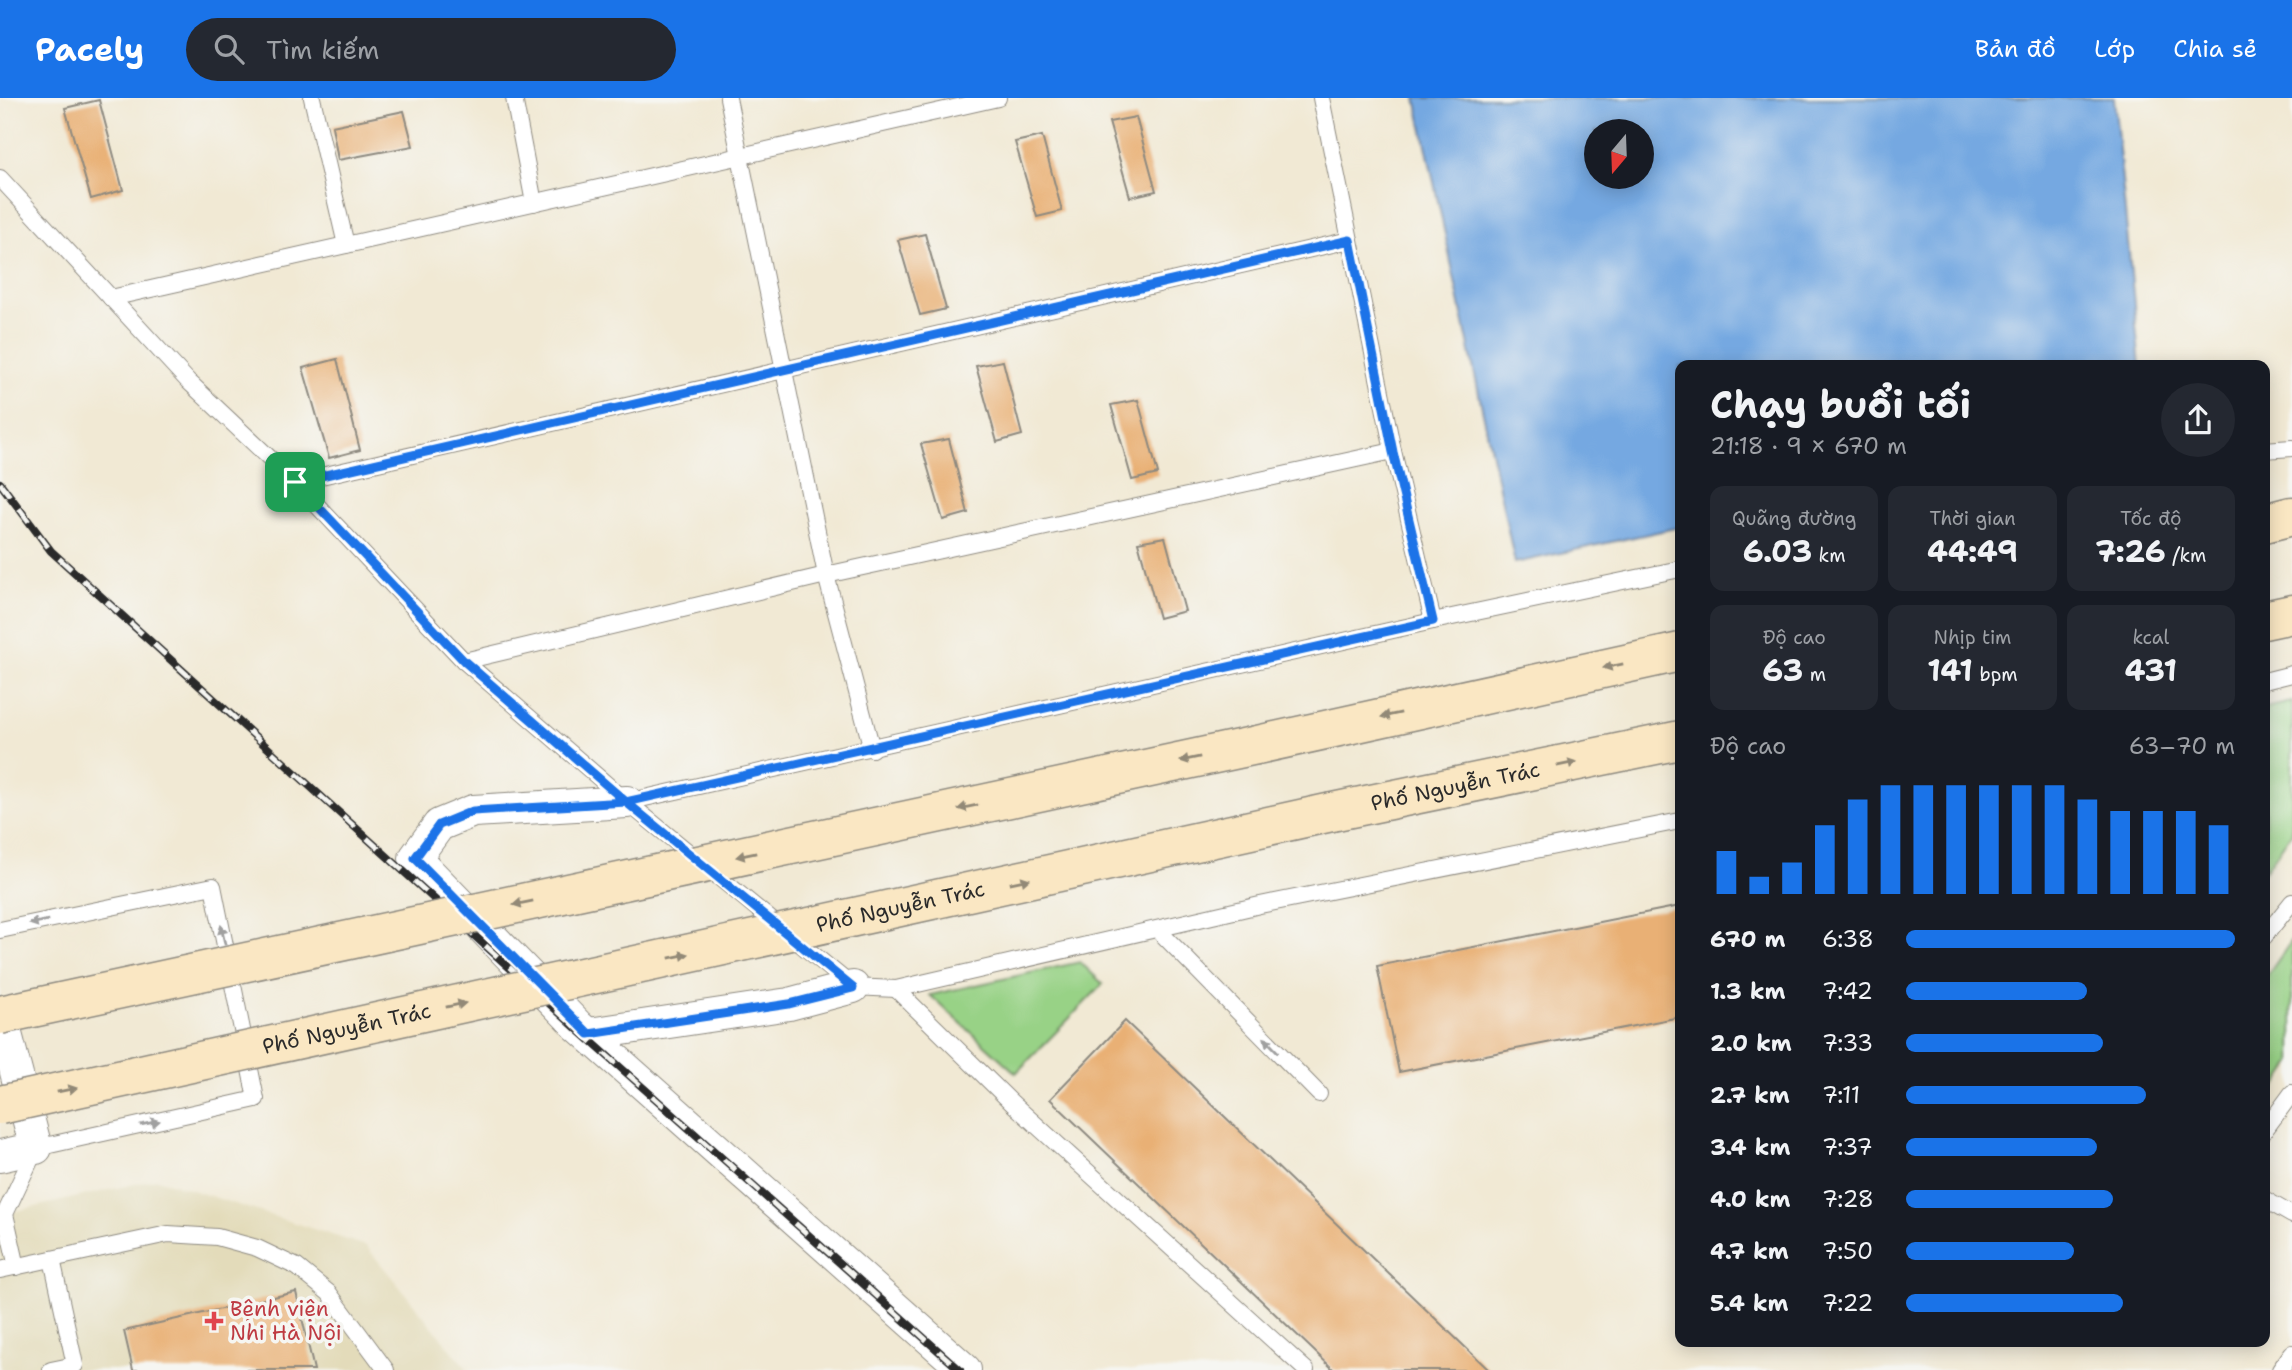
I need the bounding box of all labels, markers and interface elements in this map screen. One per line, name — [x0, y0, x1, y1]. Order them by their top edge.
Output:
search box — [186, 18, 676, 81]
text: Pacely — [35, 27, 144, 72]
icon: search — [210, 30, 248, 68]
text: Tìm kiếm — [266, 32, 379, 67]
text: Bản đồ — [1975, 33, 2056, 65]
text: Lớp — [2094, 33, 2135, 65]
text: Chia sẻ — [2173, 33, 2257, 65]
north arrow — [1584, 119, 1654, 189]
map controls — [1584, 119, 1654, 189]
text: Chạy buổi tối — [1710, 379, 1971, 430]
button: share — [2161, 383, 2235, 457]
text: 21:18 · 9 × 670 m — [1710, 431, 1907, 461]
pin — [265, 452, 325, 512]
icon: arrive — [276, 463, 314, 501]
text: Quãng đường — [1732, 506, 1856, 531]
text: Thời gian — [1929, 506, 2016, 531]
text: Tốc độ — [2120, 506, 2181, 531]
text: 6.03 — [1743, 531, 1812, 572]
text: 44:49 — [1927, 531, 2018, 572]
text: 7:26 — [2095, 531, 2166, 572]
text: km — [1812, 543, 1846, 568]
text: /km — [2166, 543, 2206, 568]
text: Độ cao — [1763, 625, 1826, 650]
text: Nhịp tim — [1934, 625, 2011, 650]
text: kcal — [2132, 625, 2169, 650]
text: 63 — [1762, 650, 1803, 691]
text: 141 — [1927, 650, 1973, 691]
text: 431 — [2124, 650, 2177, 691]
one-way arrow — [1602, 661, 1624, 672]
text: m — [1803, 662, 1826, 687]
text: bpm — [1973, 662, 2018, 687]
one-way arrow — [1380, 710, 1402, 721]
text: Độ cao — [1710, 731, 1786, 761]
text: 63–70 m — [2129, 731, 2235, 761]
one-way arrow — [1179, 754, 1201, 765]
street label: Phố Nguyễn Trác — [1368, 755, 1542, 818]
one-way arrow — [1556, 758, 1578, 769]
one-way arrow — [957, 802, 979, 813]
one-way arrow — [735, 849, 757, 860]
street label: Phố Nguyễn Trác — [814, 875, 987, 939]
one-way arrow — [1009, 875, 1031, 886]
one-way arrow — [512, 897, 534, 908]
one-way arrow — [28, 916, 50, 927]
one-way arrow — [217, 924, 228, 946]
text: 670 m — [1710, 924, 1786, 954]
text: 6:38 — [1822, 924, 1874, 954]
one-way arrow — [668, 950, 690, 961]
text: 1.3 km — [1710, 976, 1785, 1006]
text: 7:42 — [1822, 976, 1873, 1006]
street label: Phố Nguyễn Trác — [260, 997, 434, 1061]
one-way arrow — [445, 999, 467, 1010]
text: 2.0 km — [1710, 1028, 1792, 1058]
text: 7:33 — [1822, 1028, 1873, 1058]
one-way arrow — [1263, 1038, 1280, 1054]
text: 2.7 km — [1710, 1080, 1790, 1110]
text: 7:11 — [1822, 1080, 1860, 1110]
one-way arrow — [56, 1085, 78, 1096]
one-way arrow — [139, 1117, 161, 1128]
text: 3.4 km — [1710, 1132, 1790, 1162]
text: 7:37 — [1822, 1132, 1873, 1162]
text: 4.0 km — [1710, 1184, 1791, 1214]
text: 7:28 — [1822, 1184, 1874, 1214]
text: 4.7 km — [1710, 1236, 1789, 1266]
text: 7:50 — [1822, 1236, 1873, 1266]
text: 5.4 km — [1710, 1288, 1788, 1318]
text: 7:22 — [1822, 1288, 1873, 1318]
place label: Bệnh viện Nhi Hà Nội — [230, 1295, 342, 1347]
marker: Bệnh viện Nhi Hà Nội — [204, 1311, 224, 1331]

